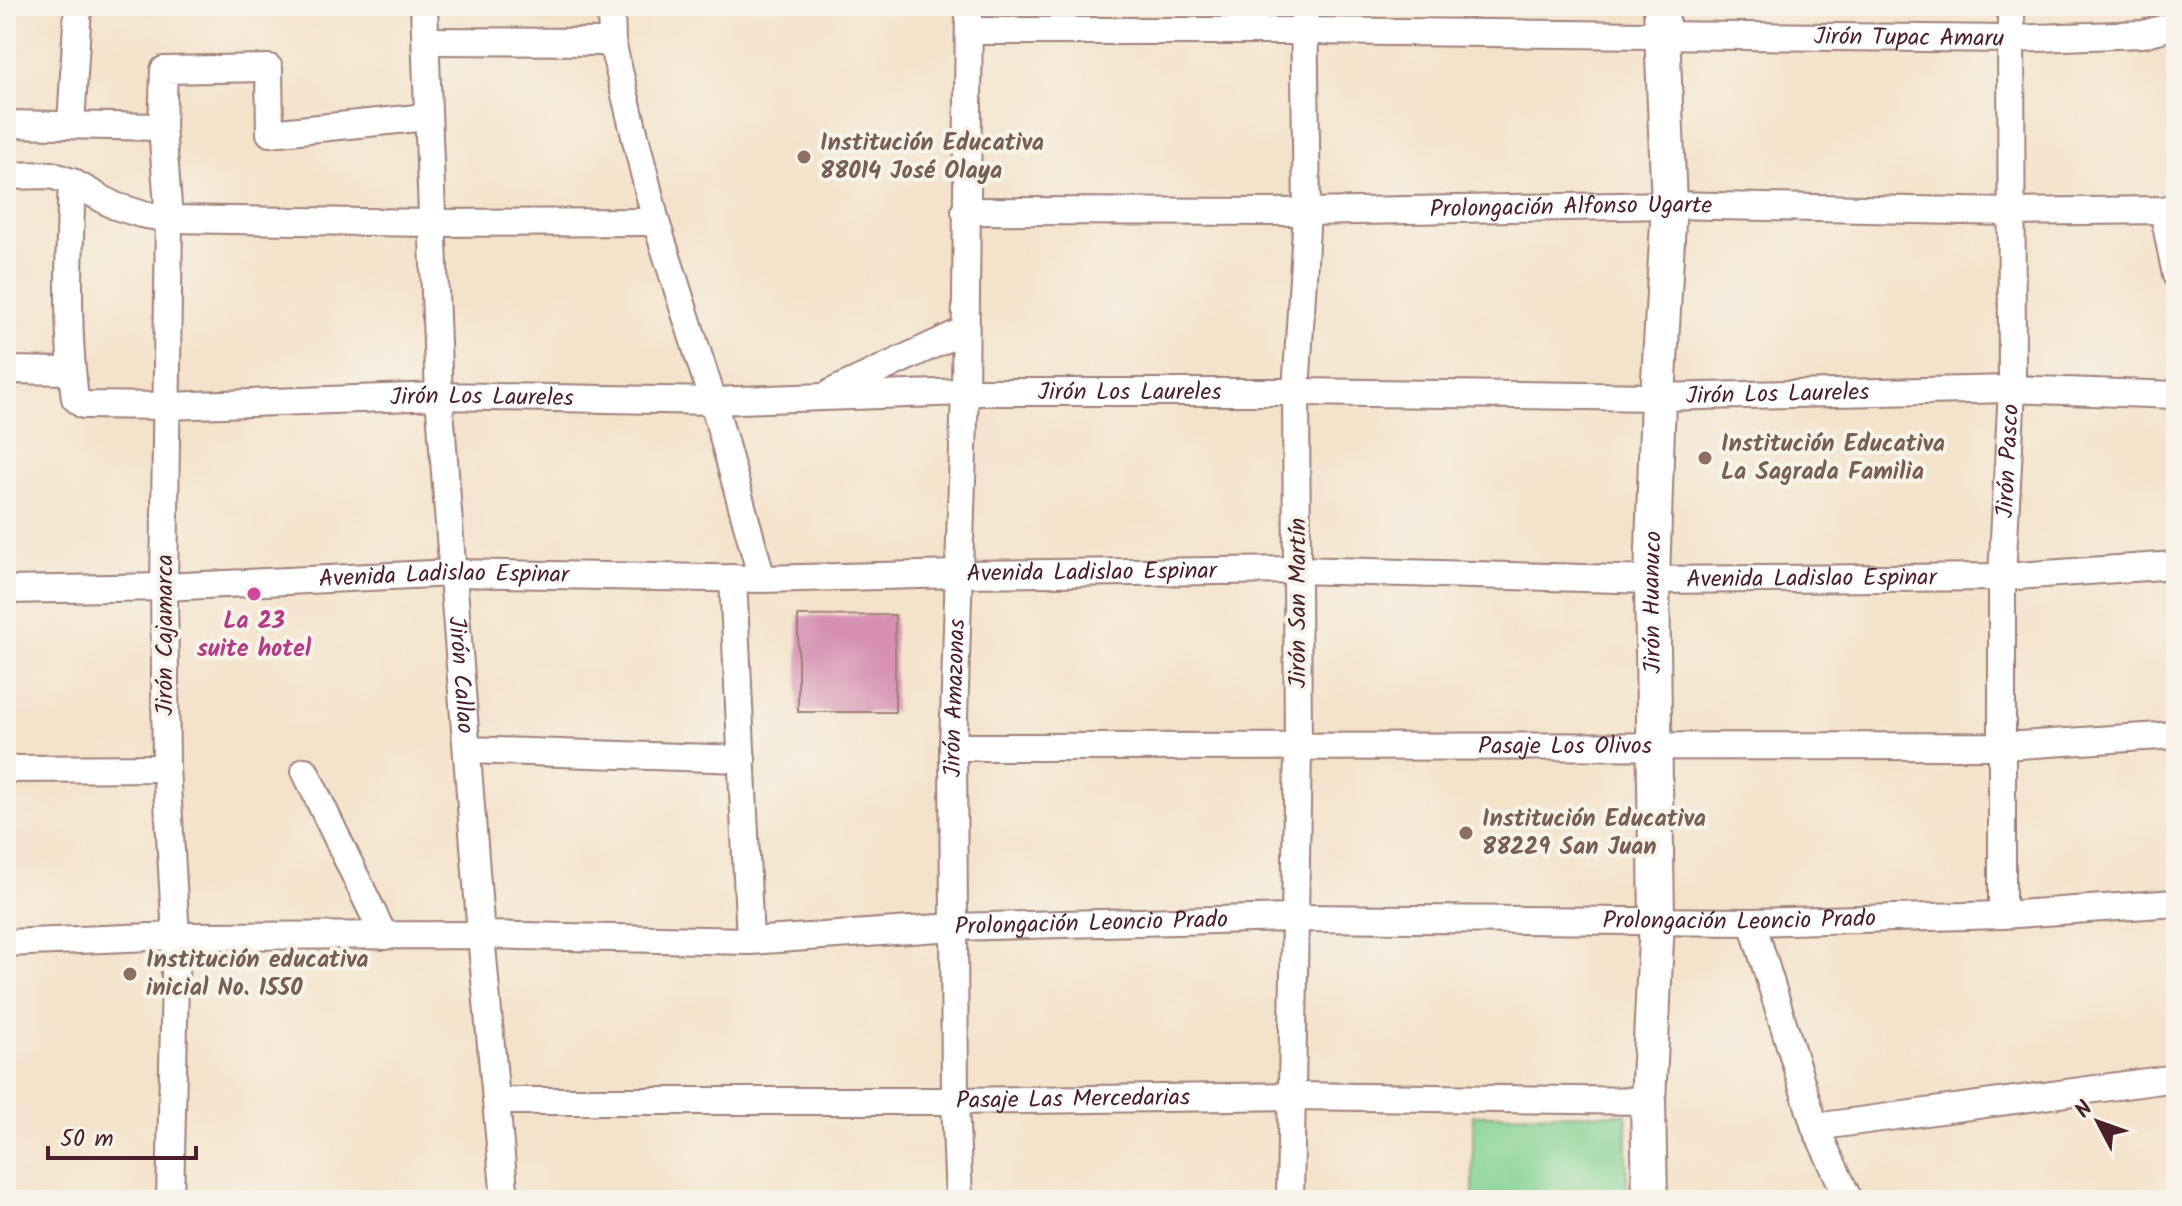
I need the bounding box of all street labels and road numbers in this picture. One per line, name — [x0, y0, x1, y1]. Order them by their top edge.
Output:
street label: Jirón Tupac Amaru — [1814, 17, 2005, 58]
street label: Prolongación Alfonso Ugarte — [1429, 185, 1713, 229]
street label: Jirón Los Laureles — [1038, 373, 1222, 412]
street label: Jirón Los Laureles — [1685, 373, 1870, 416]
street label: Jirón Los Laureles — [389, 376, 574, 418]
street label: Jirón Pasco — [1986, 403, 2031, 519]
street label: Jirón San Martín — [1279, 518, 1318, 688]
street label: Jirón Huanuco — [1632, 530, 1673, 674]
street label: Avenida Ladislao Espinar — [966, 551, 1219, 593]
street label: Avenida Ladislao Espinar — [318, 553, 571, 599]
street label: Jirón Cajamarca — [146, 554, 185, 716]
street label: Avenida Ladislao Espinar — [1686, 558, 1939, 599]
street label: Jirón Callao — [437, 615, 485, 735]
street label: Jirón Amazonas — [933, 618, 977, 778]
street label: Pasaje Los Olivos — [1478, 727, 1652, 766]
street label: Prolongación Leoncio Prado — [1602, 899, 1877, 942]
street label: Prolongación Leoncio Prado — [954, 900, 1229, 946]
street label: Pasaje Las Mercedarias — [956, 1078, 1190, 1120]

